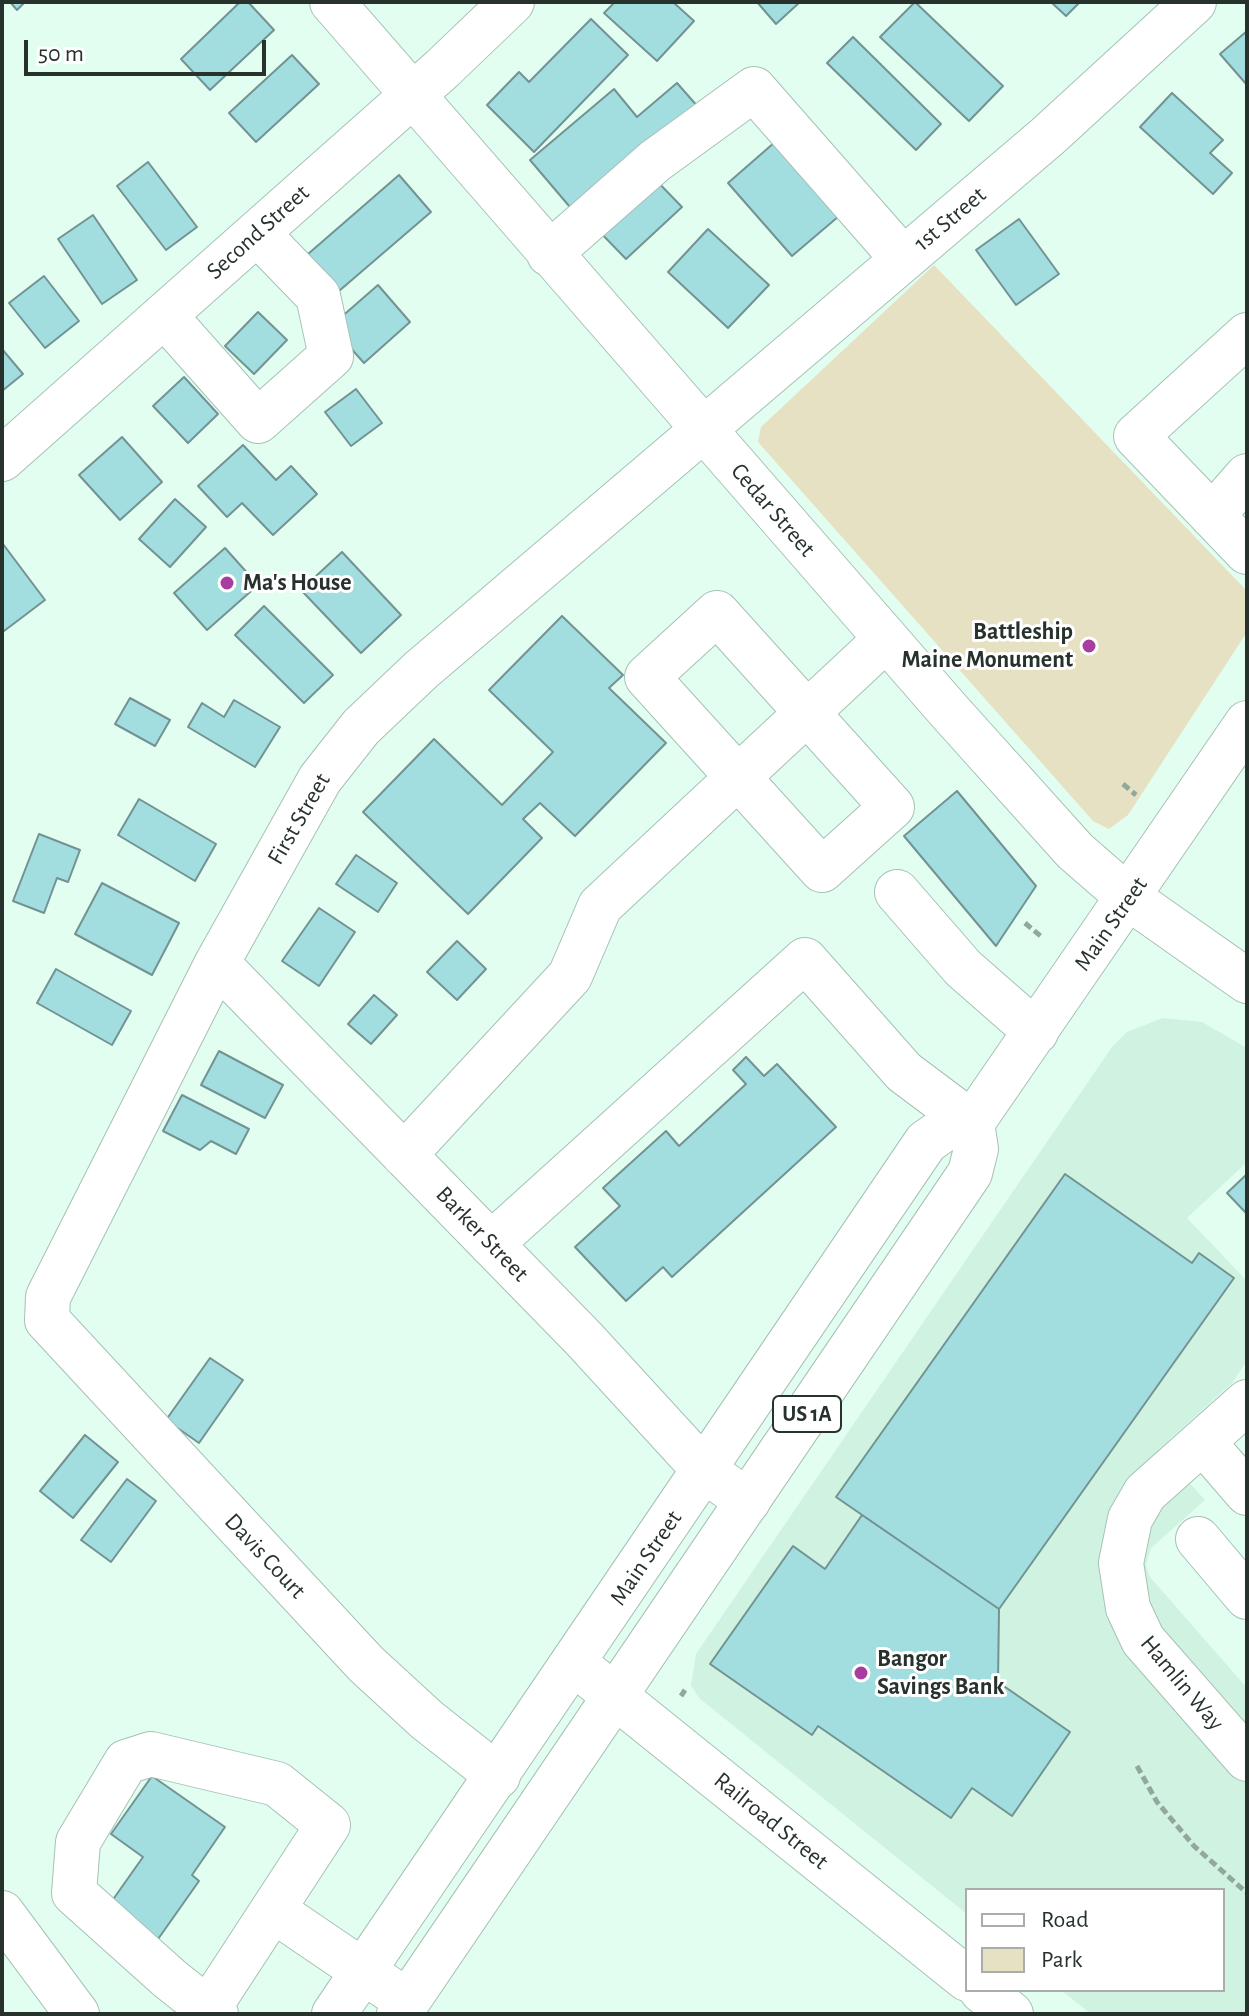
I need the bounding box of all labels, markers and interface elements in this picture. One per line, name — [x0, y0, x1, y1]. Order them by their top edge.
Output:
scale bar — [28, 24, 270, 74]
text: 50 m — [38, 42, 84, 66]
street label: Second Street — [201, 178, 315, 286]
street label: 1st Street — [908, 181, 992, 257]
street label: Cedar Street — [725, 457, 821, 563]
place label: Ma's House — [243, 569, 351, 597]
marker: Ma's House — [218, 574, 236, 592]
place label: Battleship Maine Monument — [902, 618, 1073, 674]
marker: Battleship Maine Monument — [1080, 637, 1098, 655]
street label: First Street — [261, 768, 337, 870]
street label: Main Street — [1068, 871, 1154, 977]
street label: Barker Street — [429, 1180, 535, 1288]
road number: US 1A — [773, 1396, 841, 1432]
street label: Main Street — [604, 1505, 688, 1611]
street label: Davis Court — [218, 1507, 312, 1605]
street label: Hamlin Way — [1134, 1630, 1230, 1736]
place label: Bangor Savings Bank — [877, 1645, 1004, 1701]
marker: Bangor Savings Bank — [852, 1664, 870, 1682]
street label: Railroad Street — [708, 1766, 834, 1876]
legend — [965, 1888, 1225, 1992]
text: Road — [1041, 1908, 1089, 1932]
text: Park — [1041, 1948, 1082, 1972]

